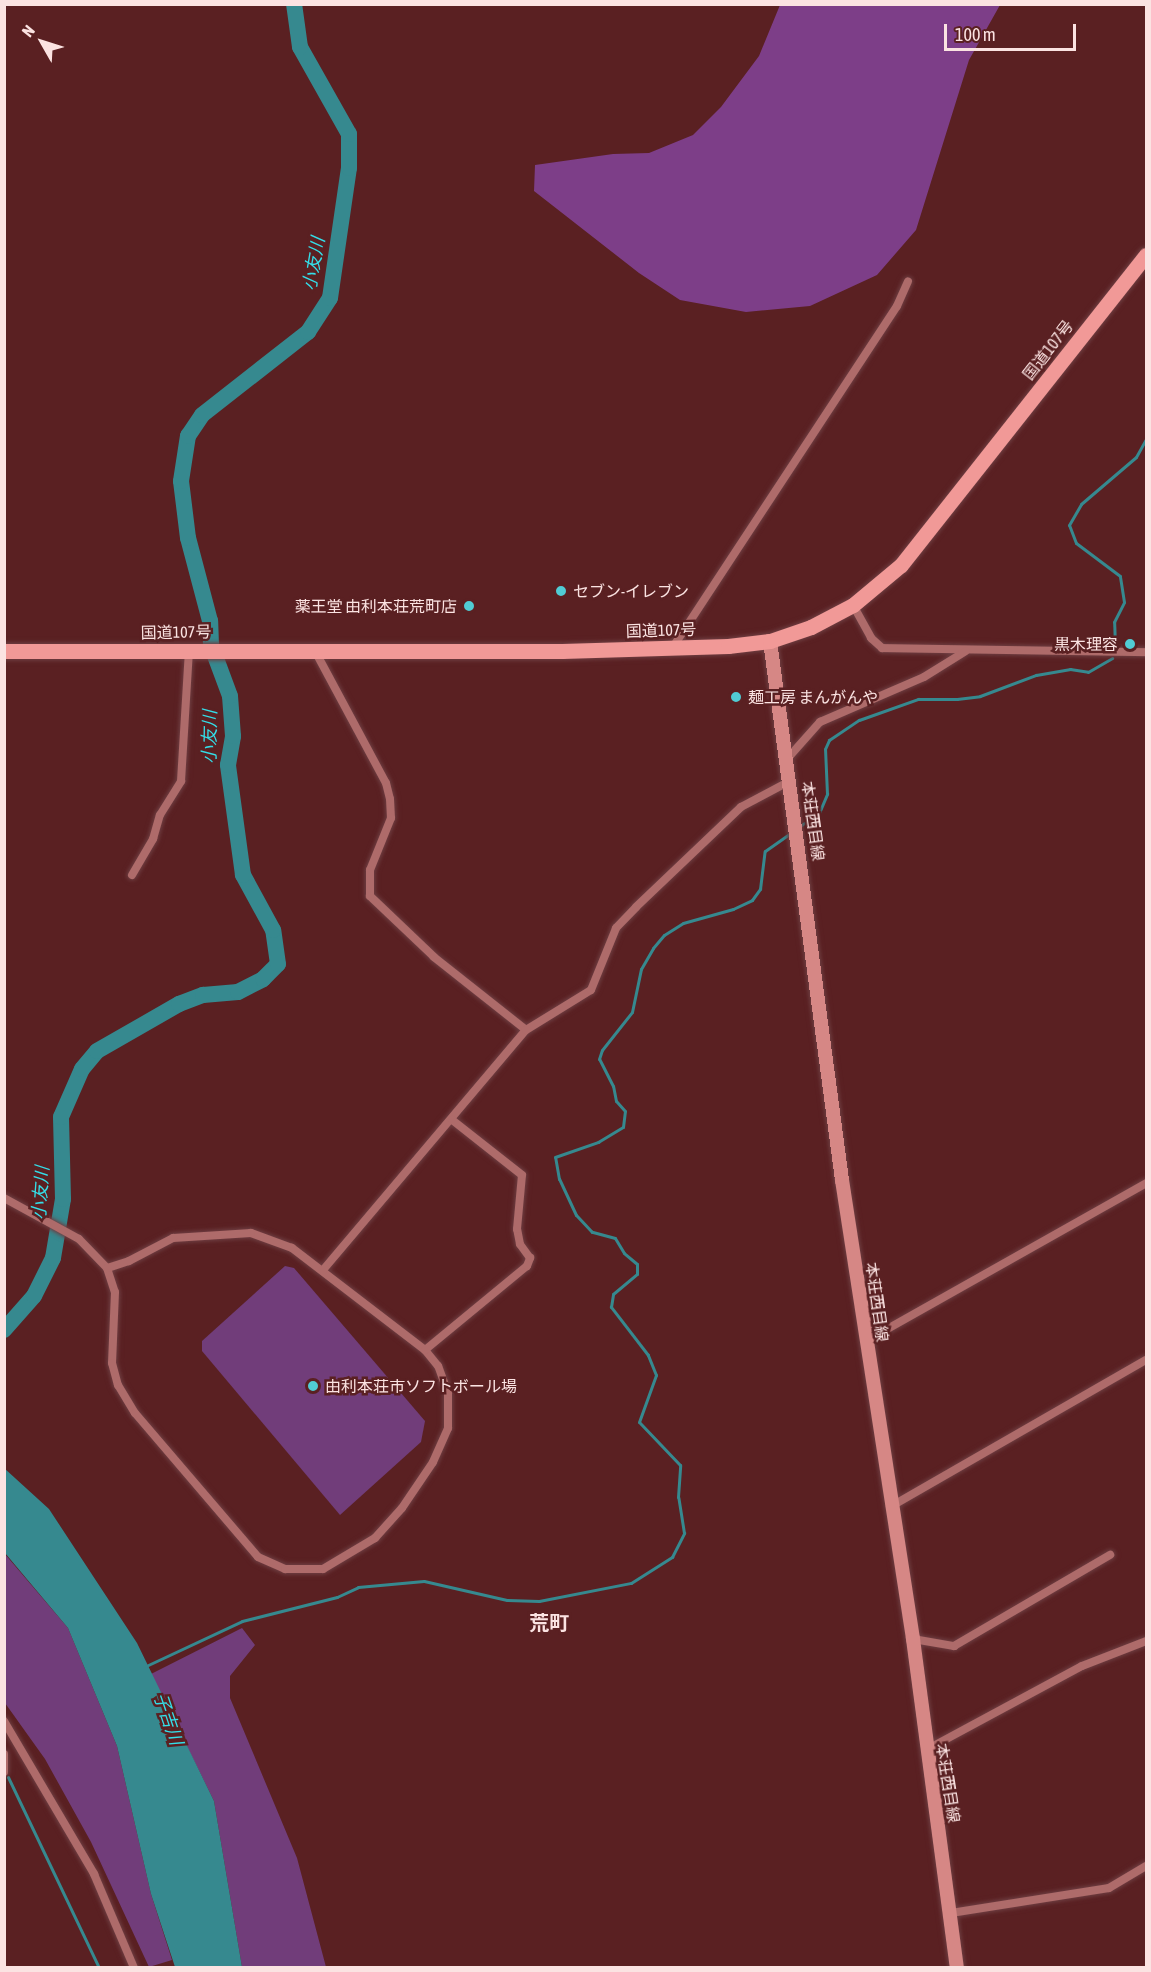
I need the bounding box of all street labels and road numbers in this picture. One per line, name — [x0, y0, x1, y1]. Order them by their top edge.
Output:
street label: 国道107号 — [1019, 316, 1077, 384]
street label: 国道107号 — [625, 619, 697, 641]
street label: 国道107号 — [141, 622, 211, 642]
street label: 本荘西目線 — [798, 780, 828, 862]
street label: 本荘西目線 — [862, 1261, 892, 1343]
street label: 本荘西目線 — [932, 1742, 964, 1824]

